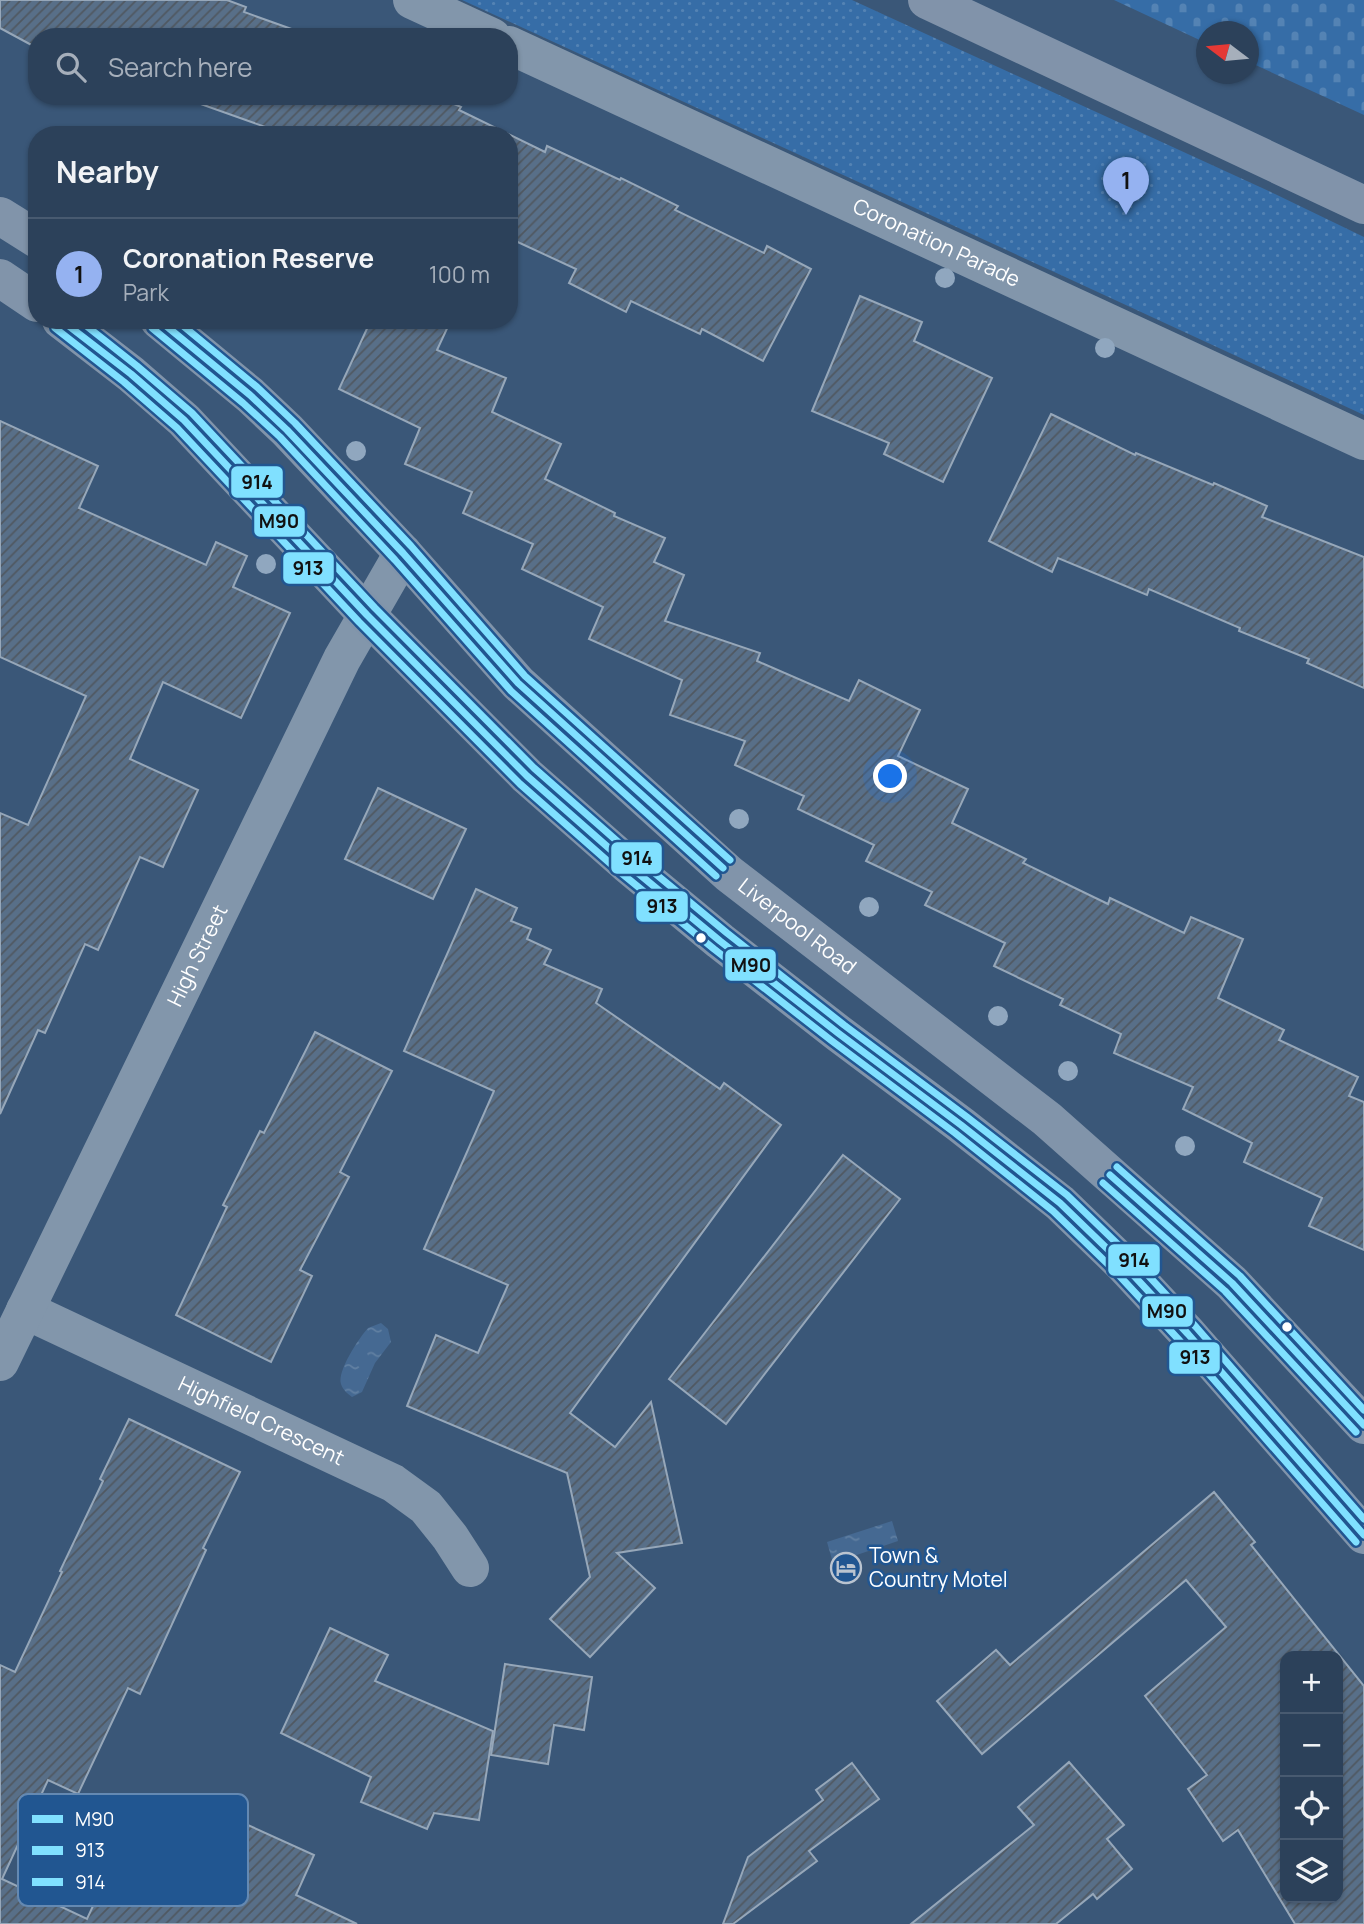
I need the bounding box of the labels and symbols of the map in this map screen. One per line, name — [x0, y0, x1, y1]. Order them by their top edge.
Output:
north arrow — [1196, 21, 1259, 84]
pin: 1 — [1103, 157, 1149, 215]
street label: Coronation Parade — [849, 191, 1025, 293]
line badge: 914 — [230, 465, 284, 499]
text: 914 — [241, 469, 273, 495]
line badge: M90 — [253, 505, 306, 538]
text: M90 — [259, 508, 299, 534]
line badge: 913 — [282, 551, 335, 585]
text: 913 — [292, 555, 324, 581]
your location — [873, 759, 907, 793]
line badge: 914 — [610, 841, 663, 875]
text: 914 — [621, 845, 653, 871]
street label: Liverpool Road — [733, 871, 862, 980]
line badge: 913 — [635, 890, 689, 923]
text: 913 — [646, 893, 678, 919]
street label: High Street — [160, 899, 234, 1011]
unlabelled marker — [694, 931, 708, 945]
line badge: M90 — [724, 948, 777, 982]
text: M90 — [731, 952, 771, 978]
line badge: 914 — [1107, 1243, 1161, 1277]
text: 914 — [1118, 1247, 1150, 1273]
line badge: M90 — [1141, 1295, 1194, 1328]
text: M90 — [1147, 1298, 1187, 1324]
unlabelled marker — [1280, 1320, 1294, 1334]
line badge: 913 — [1168, 1341, 1221, 1375]
text: 913 — [1179, 1344, 1211, 1370]
street label: Highfield Crescent — [174, 1369, 349, 1471]
place label: Town & Country Motel — [869, 1541, 1008, 1593]
hotel icon: Town & Country Motel — [829, 1551, 863, 1585]
legend — [18, 1794, 248, 1906]
text: M90 — [75, 1806, 114, 1832]
text: 913 — [75, 1837, 105, 1863]
text: 914 — [75, 1869, 105, 1895]

